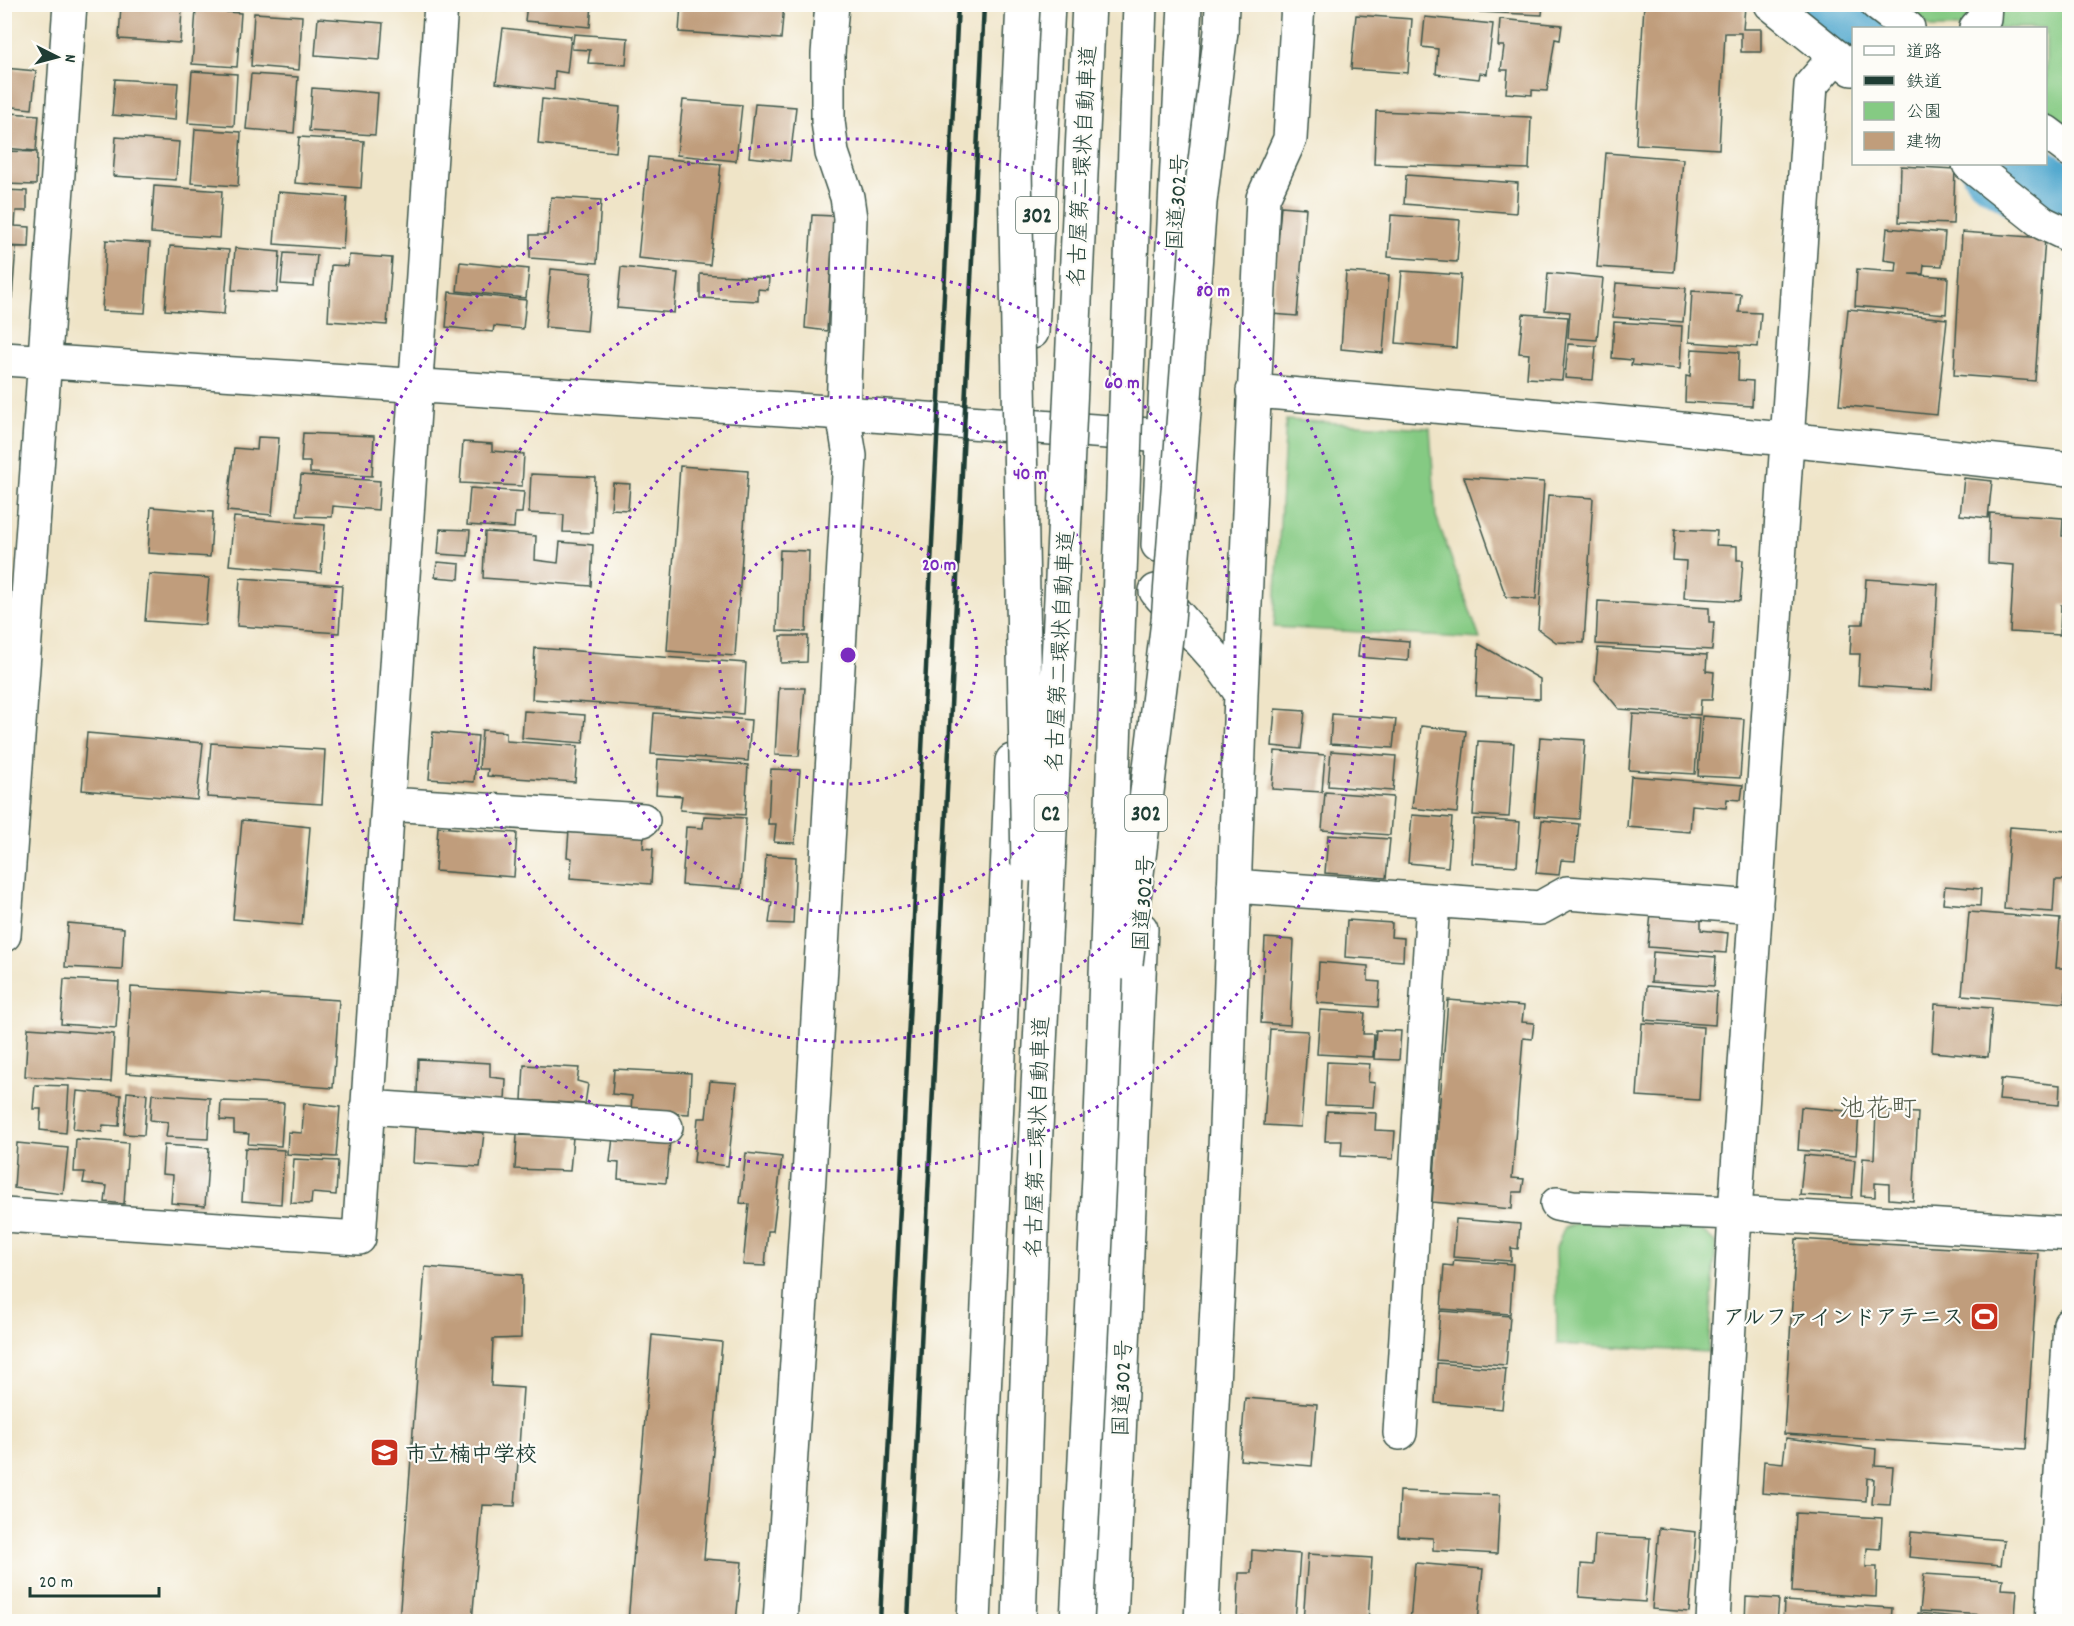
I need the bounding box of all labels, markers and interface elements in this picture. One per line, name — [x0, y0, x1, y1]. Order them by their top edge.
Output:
north arrow — [27, 27, 87, 87]
legend — [1852, 27, 2047, 165]
text: 道路 — [1906, 41, 1942, 66]
street label: 名古屋第二環状自動車道 — [1063, 45, 1106, 288]
text: N — [58, 53, 81, 64]
text: 鉄道 — [1906, 71, 1942, 96]
text: 公園 — [1906, 101, 1942, 126]
text: 建物 — [1906, 131, 1942, 156]
street label: 国道302号 — [1161, 153, 1198, 252]
road number: 302 — [1016, 197, 1058, 233]
text: 80 m — [1196, 280, 1230, 305]
text: 60 m — [1104, 372, 1140, 397]
text: 40 m — [1013, 463, 1047, 488]
street label: 名古屋第二環状自動車道 — [1041, 530, 1084, 773]
text: 20 m — [922, 554, 956, 579]
centre of rings — [838, 645, 858, 665]
road number: C2 — [1034, 795, 1068, 831]
road number: 302 — [1125, 795, 1167, 831]
street label: 国道302号 — [1127, 854, 1164, 953]
street label: 名古屋第二環状自動車道 — [1020, 1016, 1059, 1259]
district label: 池花町 — [1839, 1092, 1917, 1129]
sports icon: アルファインドアテニス — [1969, 1300, 2001, 1332]
place label: アルファインドアテニス — [1723, 1304, 1964, 1335]
street label: 国道302号 — [1107, 1339, 1142, 1437]
school or university icon: 市立楠中学校 — [368, 1437, 400, 1469]
place label: 市立楠中学校 — [405, 1441, 537, 1472]
scale bar — [30, 1560, 159, 1598]
text: 20 m — [39, 1571, 73, 1596]

